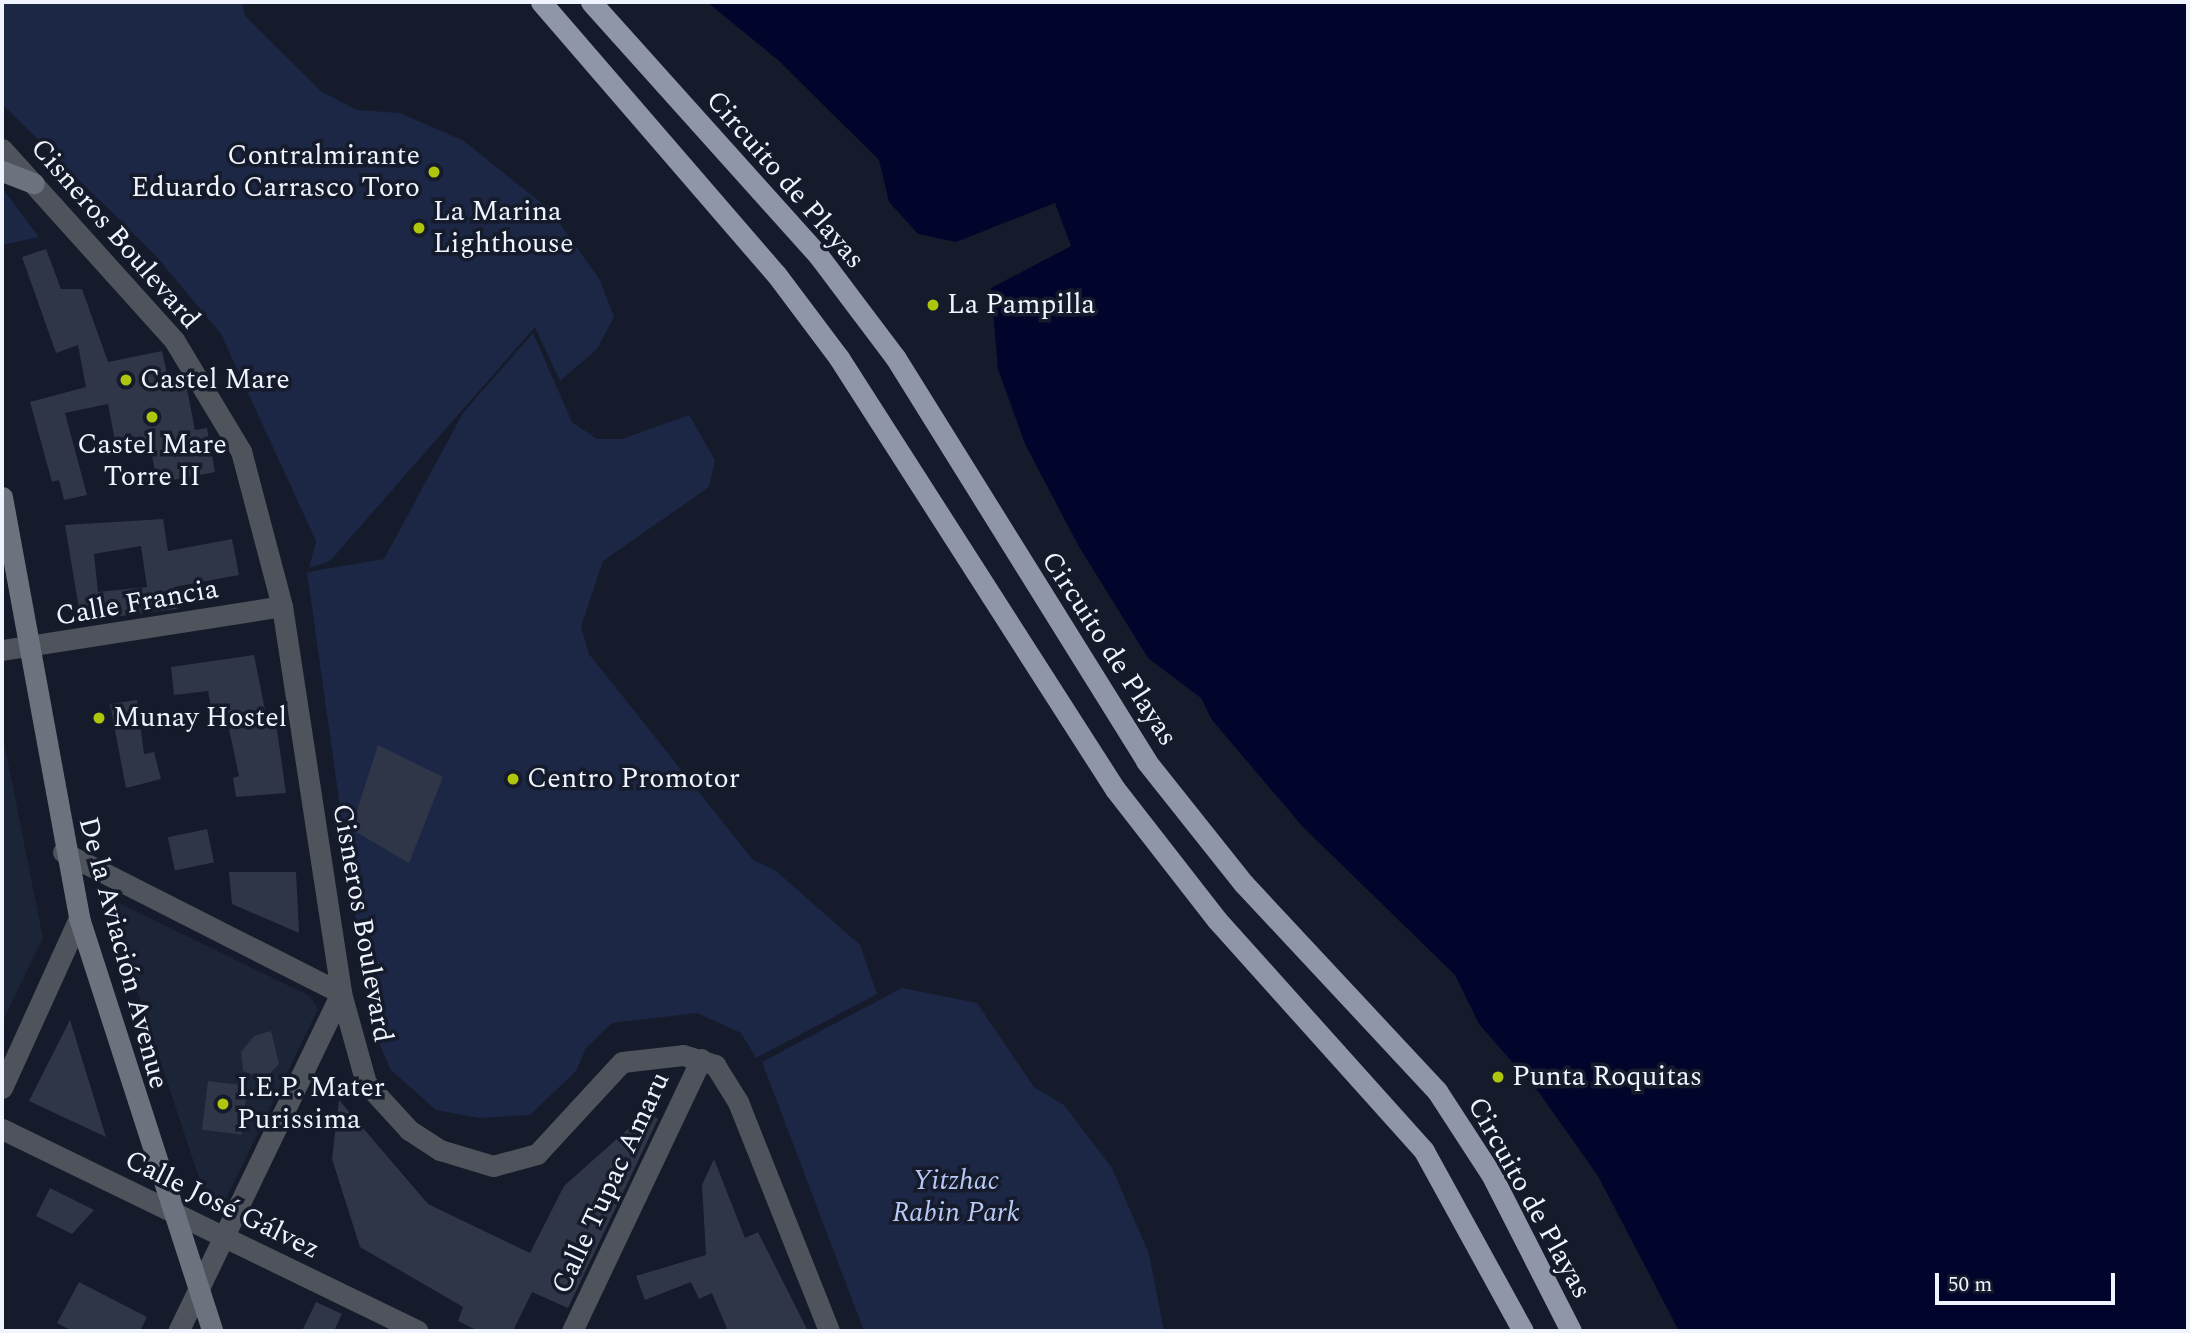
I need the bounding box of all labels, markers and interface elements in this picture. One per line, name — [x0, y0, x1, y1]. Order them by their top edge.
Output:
street label: Circuito de Playas — [698, 84, 872, 276]
street label: Cisneros Boulevard — [23, 132, 207, 336]
place label: Contralmirante Eduardo Carrasco Toro — [131, 139, 420, 205]
marker: Contralmirante Eduardo Carrasco Toro — [426, 164, 442, 180]
place label: La Marina Lighthouse — [433, 195, 573, 261]
marker: La Marina Lighthouse — [411, 220, 427, 236]
place label: La Pampilla — [947, 288, 1095, 322]
marker: La Pampilla — [925, 297, 941, 313]
place label: Castel Mare — [140, 363, 290, 397]
marker: Castel Mare — [118, 372, 134, 388]
marker: Castel Mare Torre II — [144, 409, 160, 425]
place label: Castel Mare Torre II — [77, 428, 227, 494]
street label: Circuito de Playas — [1034, 545, 1184, 753]
street label: Calle Francia — [53, 572, 221, 634]
place label: Munay Hostel — [113, 701, 287, 735]
marker: Munay Hostel — [91, 710, 107, 726]
place label: Centro Promotor — [527, 762, 740, 796]
marker: Centro Promotor — [505, 771, 521, 787]
street label: Cisneros Boulevard — [324, 801, 400, 1045]
street label: De la Aviación Avenue — [71, 813, 175, 1093]
place label: Punta Roquitas — [1512, 1060, 1702, 1094]
street label: Calle Tupac Amaru — [545, 1067, 677, 1299]
marker: Punta Roquitas — [1490, 1069, 1506, 1085]
place label: I.E.P. Mater Purissima — [237, 1071, 385, 1137]
street label: Circuito de Playas — [1460, 1091, 1598, 1305]
marker: I.E.P. Mater Purissima — [215, 1096, 231, 1112]
street label: Calle José Gálvez — [119, 1143, 325, 1267]
park label: Yitzhac Rabin Park — [892, 1164, 1020, 1230]
scale bar — [1938, 1260, 2118, 1304]
text: 50 m — [1948, 1269, 1992, 1301]

